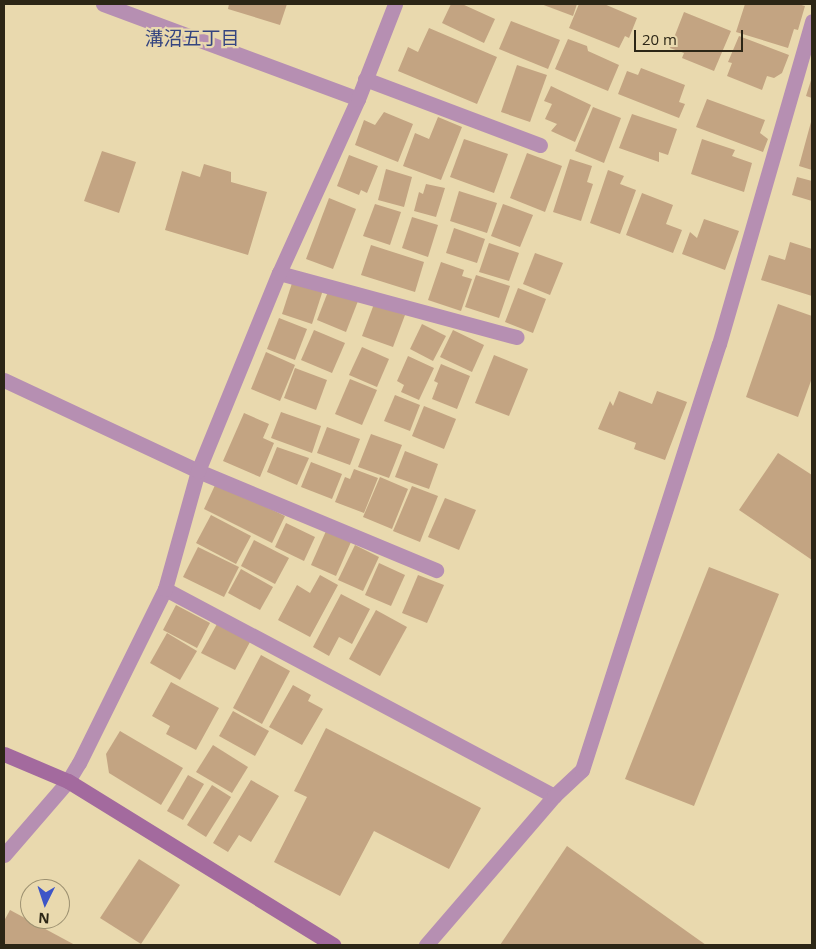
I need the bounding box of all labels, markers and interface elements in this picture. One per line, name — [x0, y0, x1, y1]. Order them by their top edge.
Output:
scale bar — [636, 20, 745, 52]
district label: 溝沼五丁目 — [145, 28, 239, 50]
text: 20 m — [642, 29, 677, 49]
north arrow — [20, 879, 70, 929]
text: N — [38, 909, 50, 928]

